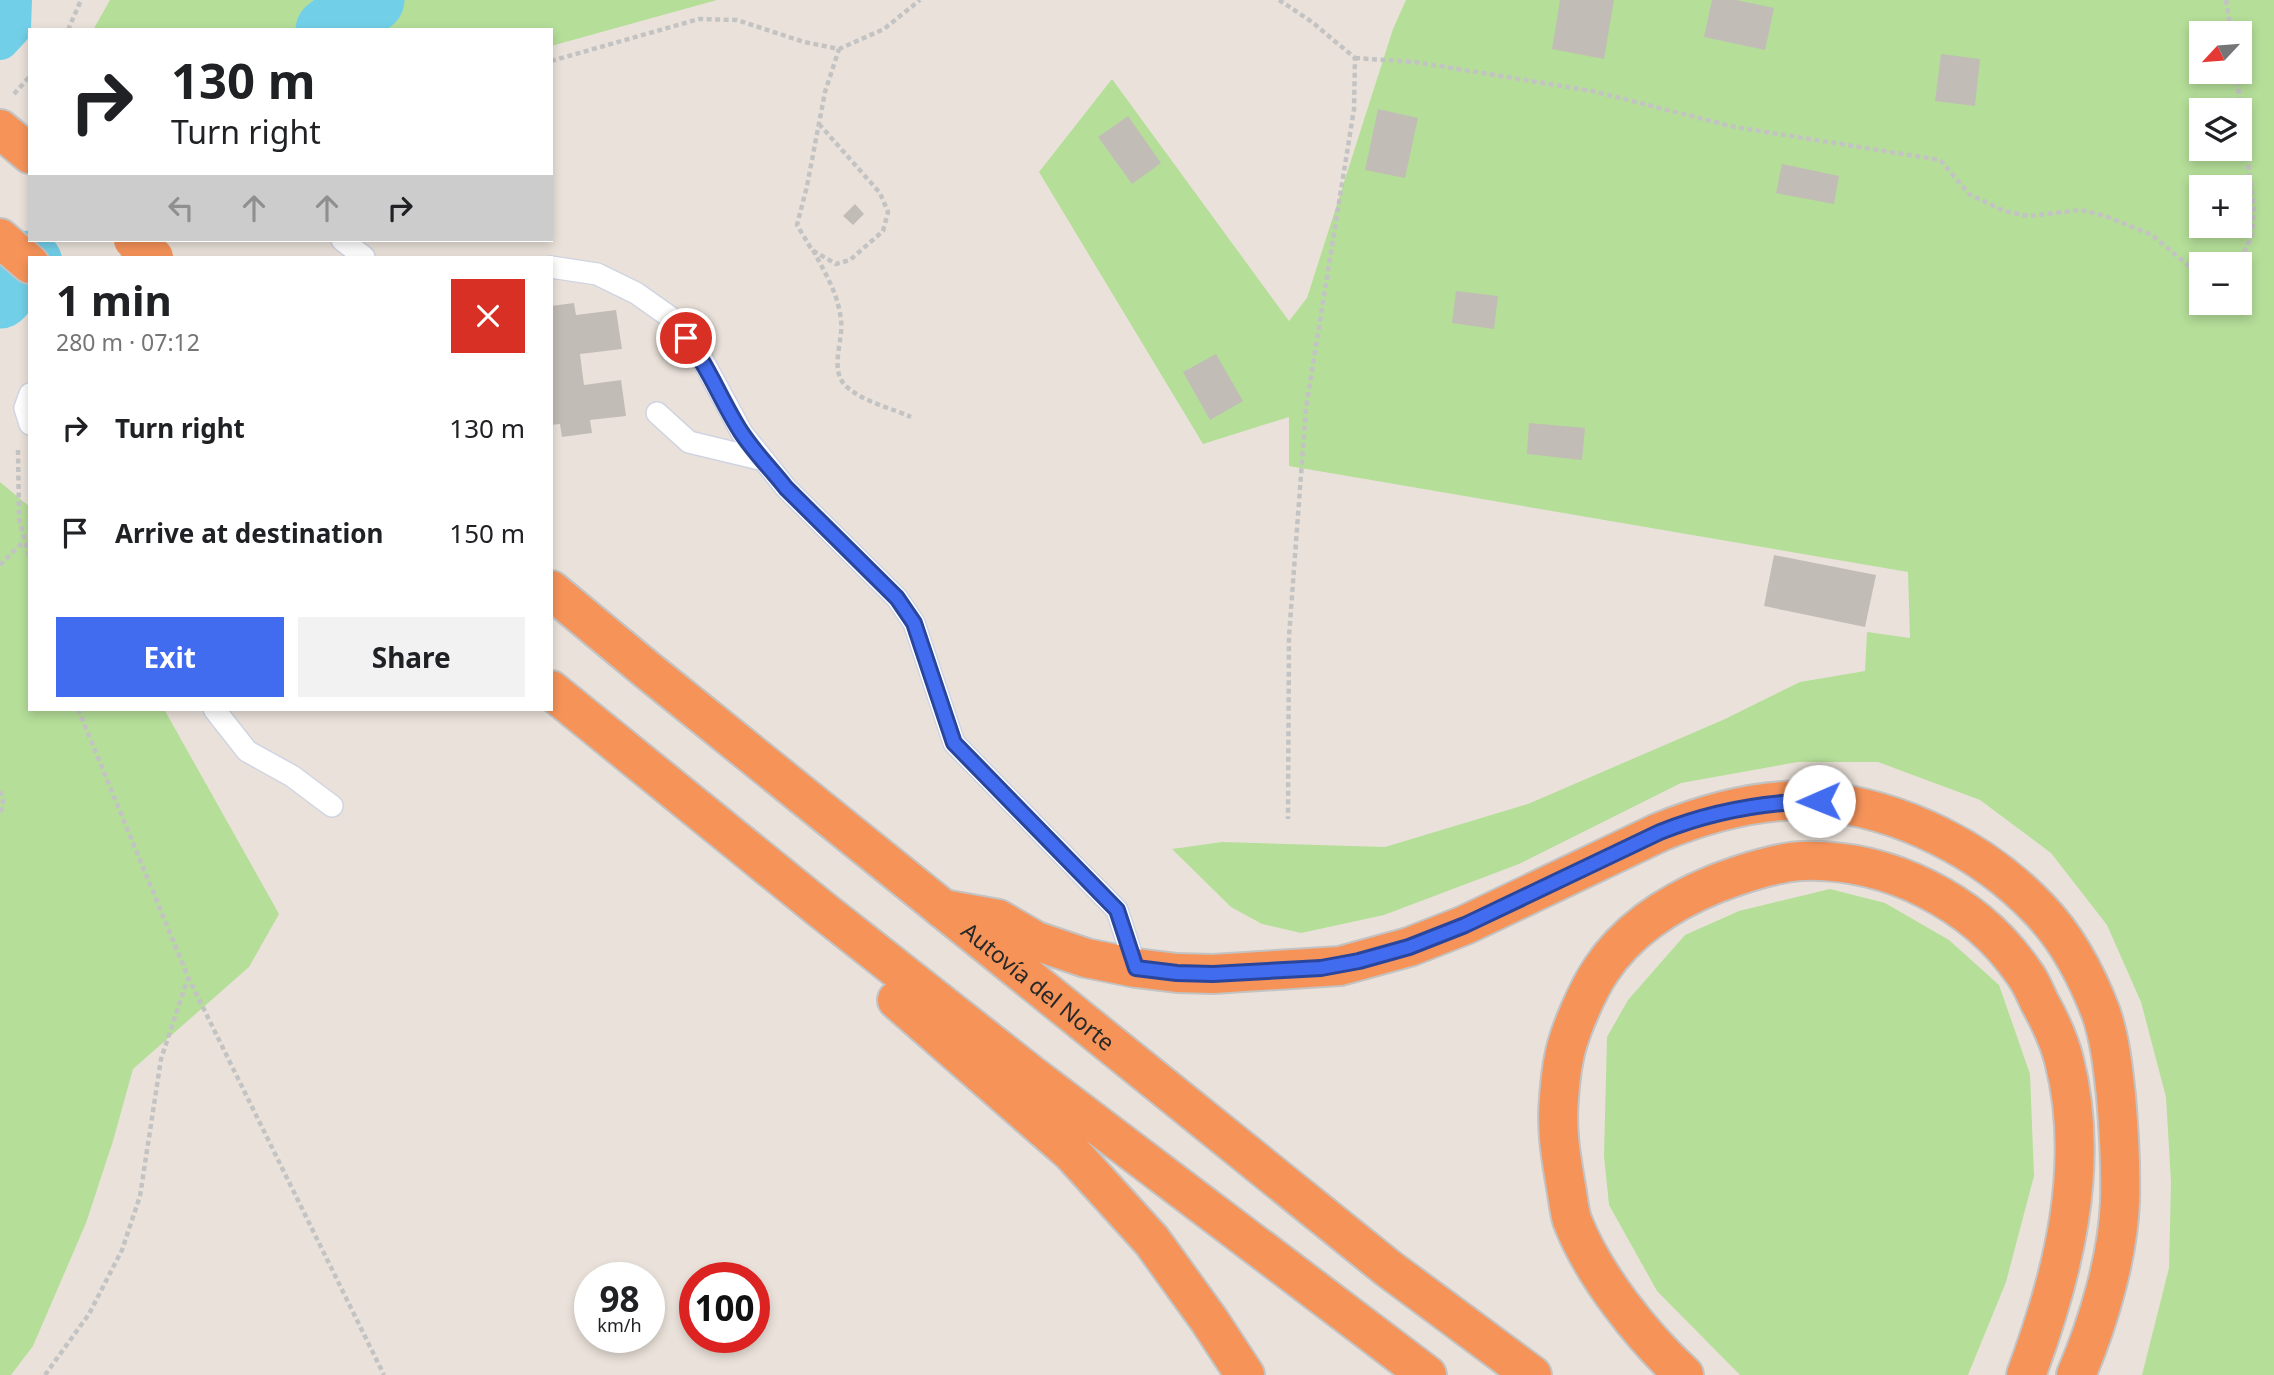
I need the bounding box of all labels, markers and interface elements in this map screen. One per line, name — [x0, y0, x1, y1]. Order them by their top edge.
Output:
north arrow — [2189, 21, 2252, 84]
map controls — [2189, 21, 2252, 315]
text: 130 m — [171, 47, 316, 113]
icon: right — [56, 56, 147, 147]
button: layers — [2189, 98, 2252, 161]
text: Turn right — [171, 110, 321, 153]
button: + — [2189, 175, 2252, 238]
icon: left — [162, 189, 200, 227]
icon: ahead — [235, 189, 273, 227]
icon: ahead — [308, 189, 346, 227]
icon: right — [381, 189, 419, 227]
button: − — [2189, 252, 2252, 315]
text: 1 min — [56, 271, 172, 328]
button: close — [451, 279, 525, 353]
pin — [656, 308, 716, 368]
icon: arrive — [667, 319, 705, 357]
text: 280 m · 07:12 — [56, 326, 200, 358]
icon: right — [56, 409, 94, 447]
text: Turn right — [115, 410, 245, 446]
text: 130 m — [449, 410, 525, 446]
icon: arrive — [56, 514, 94, 552]
text: Arrive at destination — [115, 515, 384, 551]
text: 150 m — [449, 515, 525, 551]
button: Exit — [56, 617, 284, 697]
button: Share — [298, 617, 525, 697]
position arrow — [1782, 764, 1856, 838]
street label: Autovía del Norte — [955, 914, 1122, 1058]
speed limit sign: 100 — [679, 1262, 770, 1353]
text: 98 — [599, 1275, 640, 1322]
text: km/h — [597, 1313, 642, 1337]

